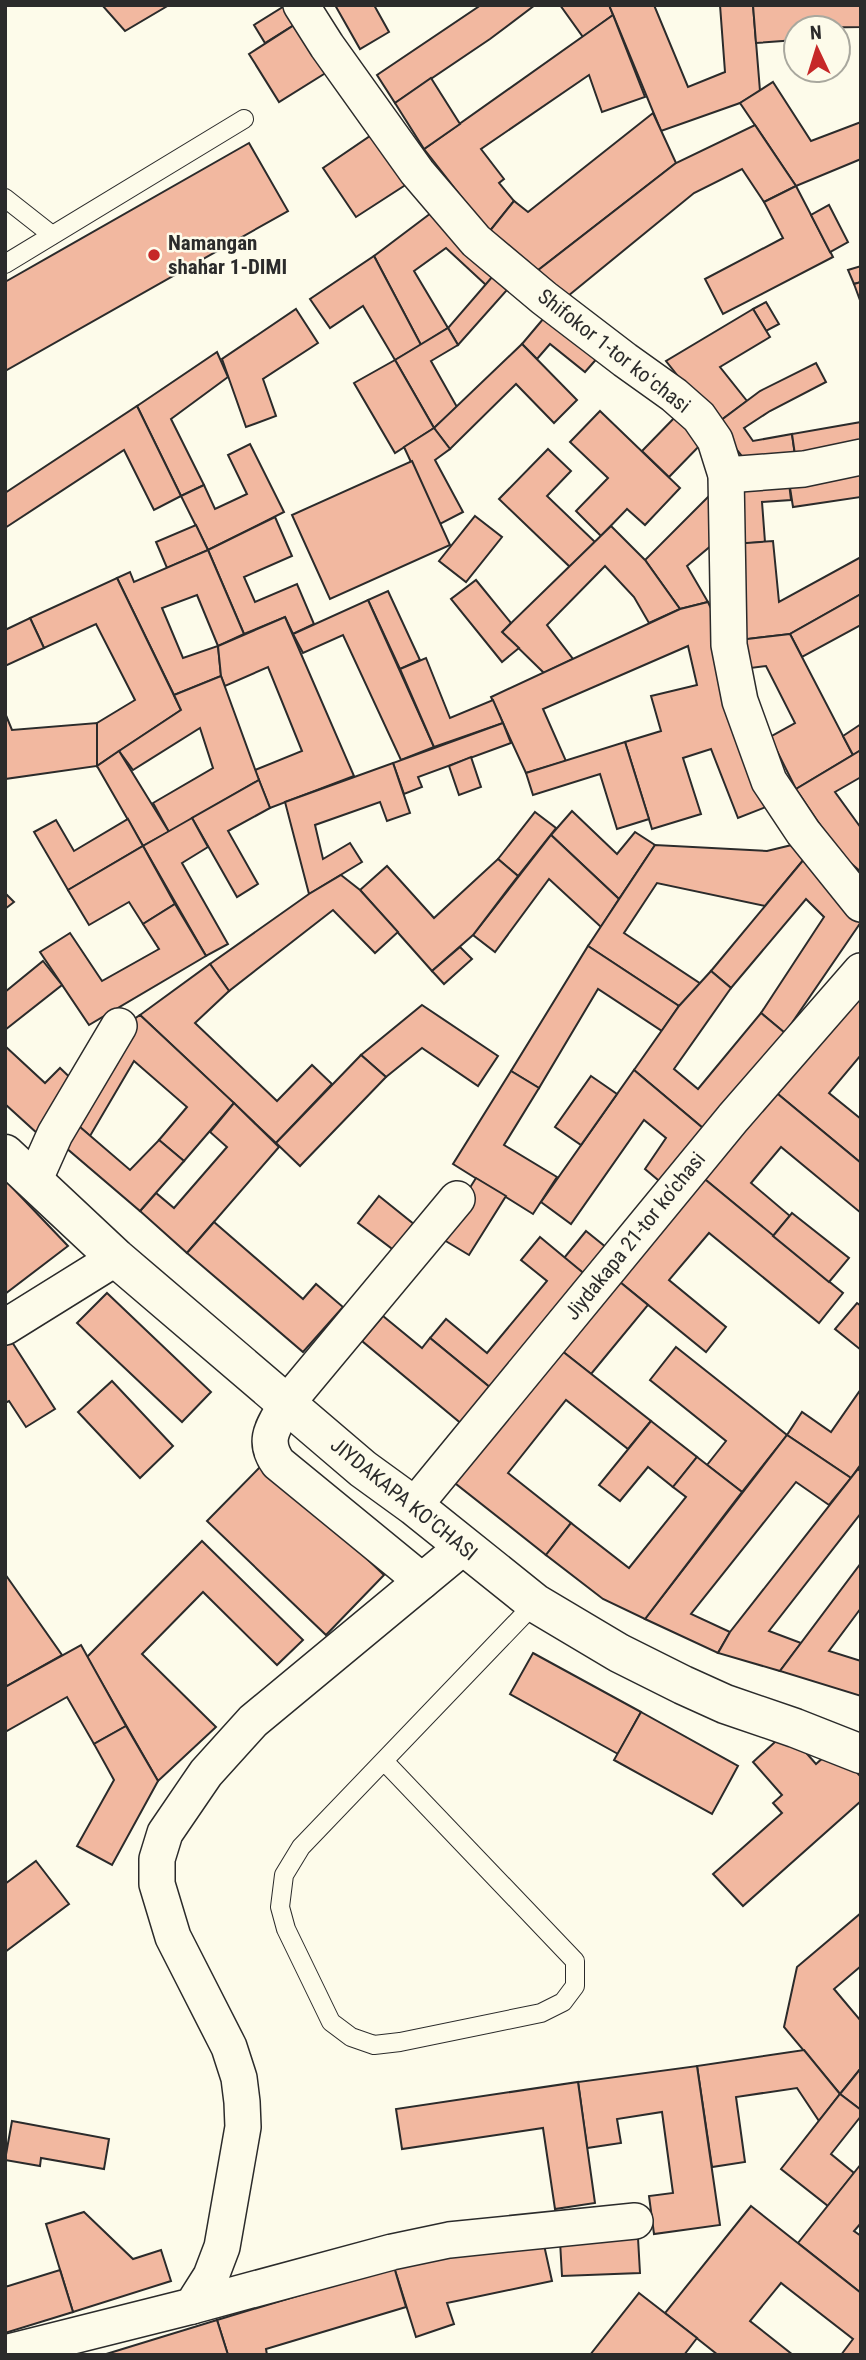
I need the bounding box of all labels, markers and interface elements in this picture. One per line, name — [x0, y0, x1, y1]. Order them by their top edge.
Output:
north arrow — [782, 14, 852, 84]
text: N — [809, 21, 822, 44]
place label: Namangan shahar 1-DIMI — [168, 231, 287, 279]
marker: Namangan shahar 1-DIMI — [146, 247, 162, 263]
street label: Shifokor 1-tor koʻchasi — [533, 284, 695, 418]
street label: Jiydakapa 21-tor koʼchasi — [560, 1147, 710, 1325]
street label: JIYDAKAPA KO'CHASI — [326, 1433, 482, 1565]

